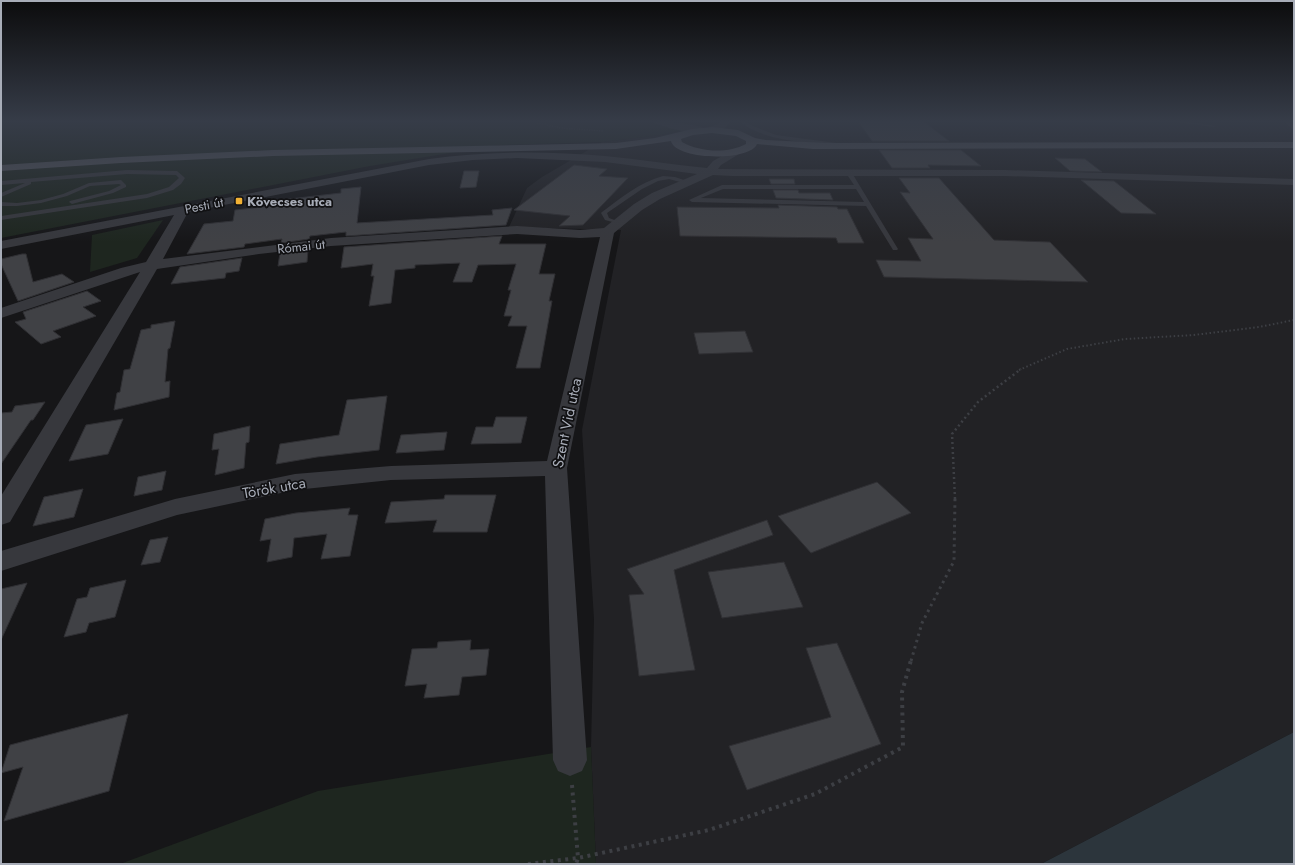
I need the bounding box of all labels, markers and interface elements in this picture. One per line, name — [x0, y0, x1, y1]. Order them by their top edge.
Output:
street label: Pesti út — [183, 192, 226, 219]
place label: Kövecses utca — [247, 192, 332, 211]
marker: Kövecses utca — [234, 196, 244, 206]
street label: Római út — [276, 234, 327, 258]
street label: Szent Vid utca — [547, 376, 587, 470]
street label: Török utca — [241, 472, 307, 504]

